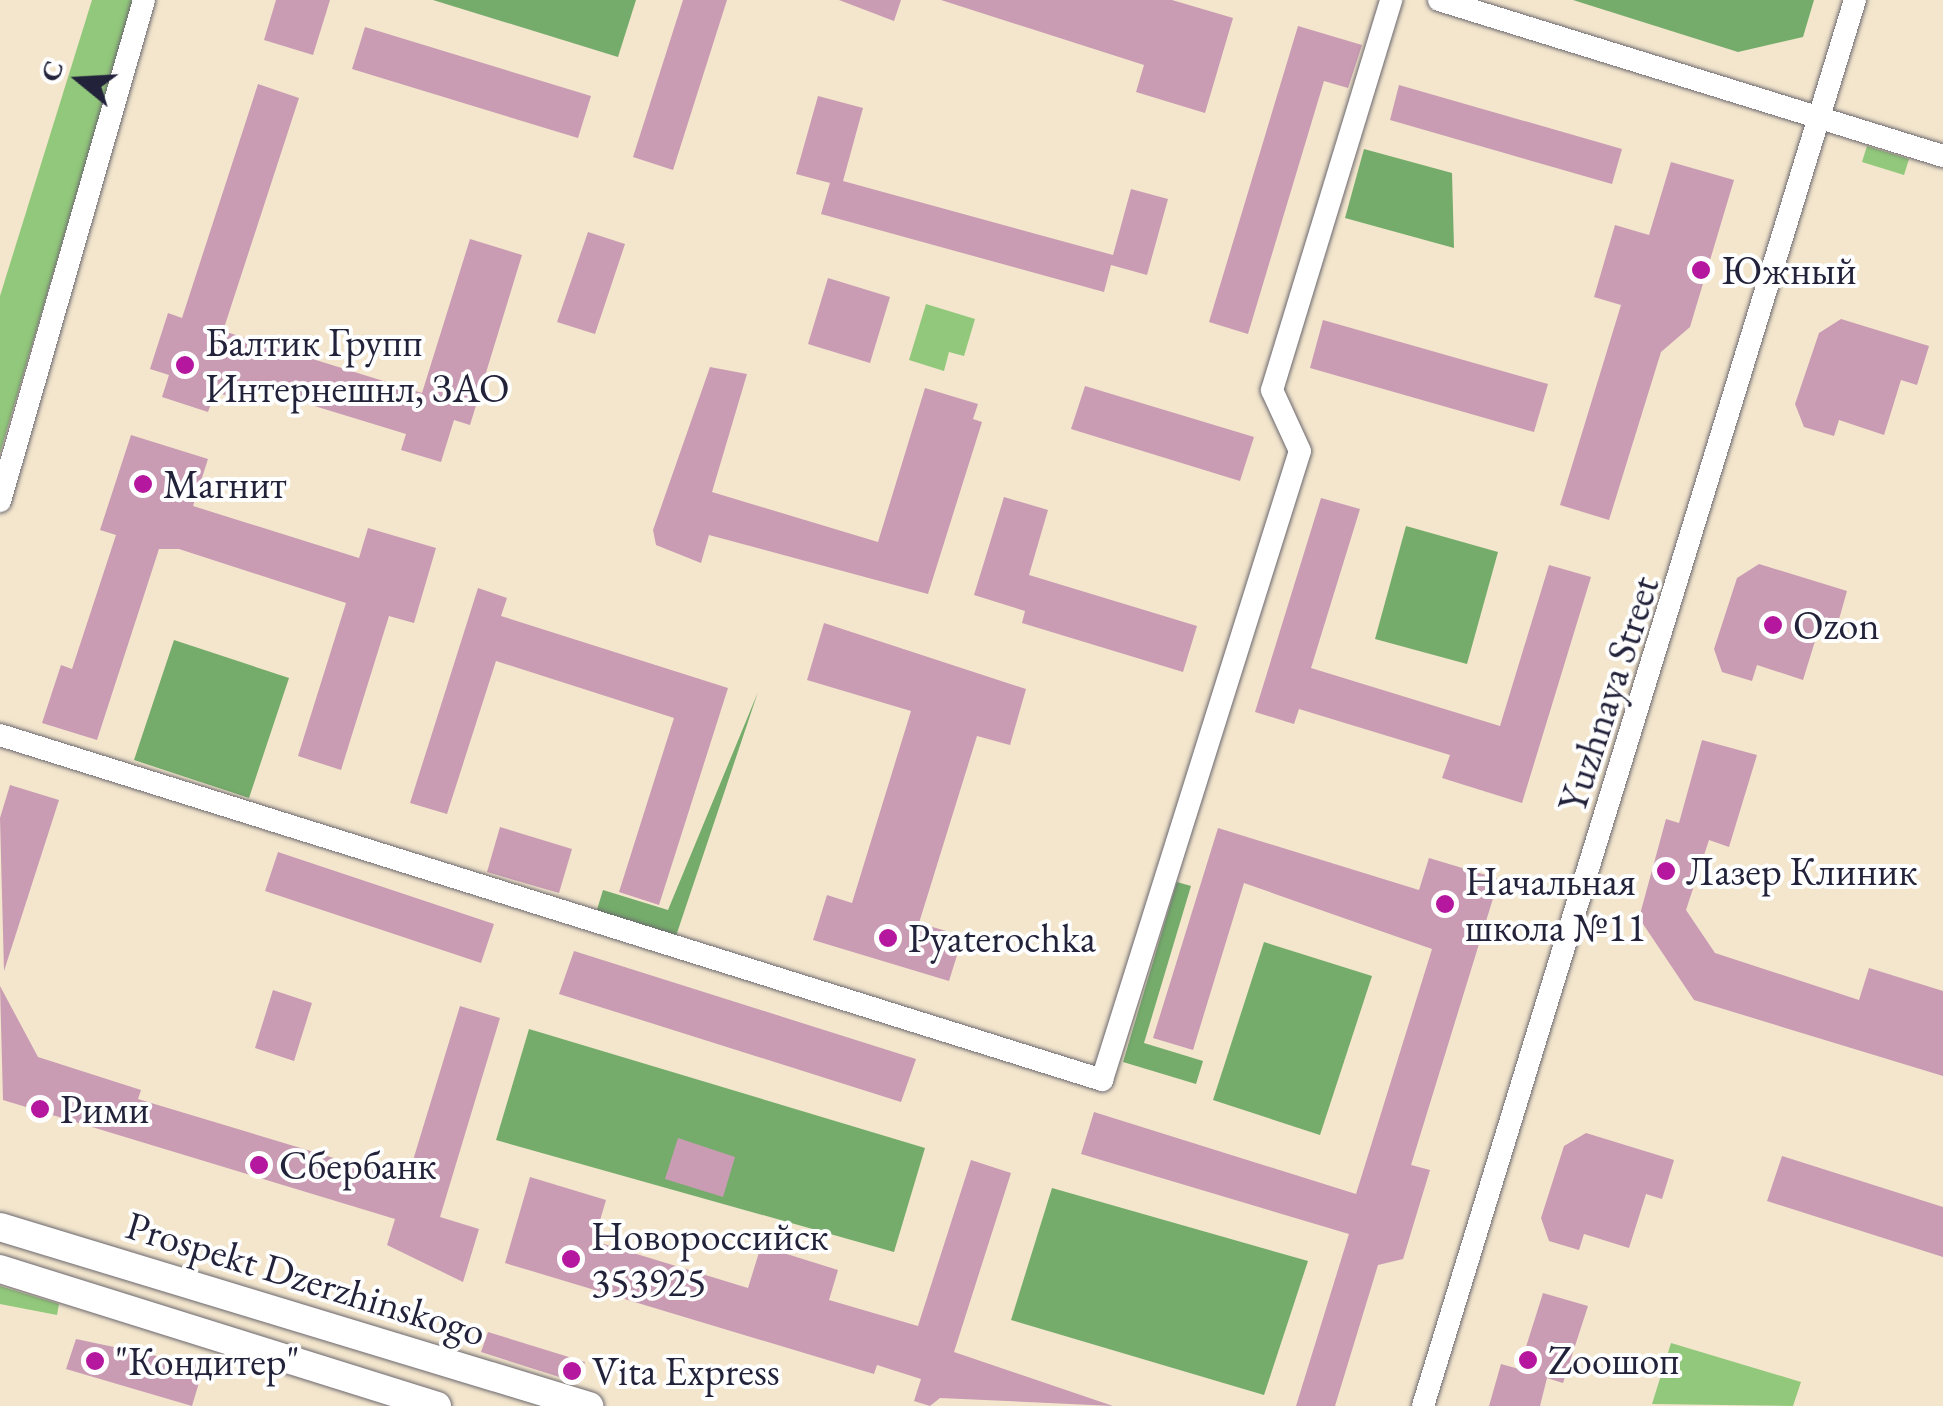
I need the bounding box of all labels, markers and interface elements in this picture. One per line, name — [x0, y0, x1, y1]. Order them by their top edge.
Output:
north arrow — [30, 30, 130, 130]
text: С — [31, 56, 72, 86]
place label: Южный — [1721, 246, 1857, 294]
marker: Южный — [1690, 259, 1712, 281]
place label: Балтик Групп Интернешнл, ЗАО — [205, 318, 510, 412]
marker: Балтик Групп Интернешнл, ЗАО — [174, 354, 196, 376]
place label: Магнит — [163, 460, 287, 508]
marker: Магнит — [132, 473, 154, 495]
street label: Yuzhnaya Street — [1547, 570, 1669, 818]
place label: Ozon — [1793, 601, 1880, 649]
marker: Ozon — [1762, 614, 1784, 636]
place label: Лазер Клиник — [1686, 847, 1918, 895]
place label: Начальная школа №11 — [1465, 857, 1646, 951]
marker: Лазер Клиник — [1655, 860, 1677, 882]
marker: Начальная школа №11 — [1434, 893, 1456, 915]
place label: Pyaterochka — [908, 914, 1096, 962]
marker: Pyaterochka — [877, 927, 899, 949]
place label: Рими — [60, 1085, 149, 1133]
marker: Рими — [29, 1098, 51, 1120]
place label: Сбербанк — [279, 1141, 437, 1189]
marker: Сбербанк — [248, 1154, 270, 1176]
street label: Prospekt Dzerzhinskogo — [120, 1200, 492, 1356]
place label: Новороссийск 353925 — [591, 1212, 829, 1306]
marker: Новороссийск 353925 — [560, 1248, 582, 1270]
place label: Zooшоп — [1548, 1336, 1679, 1384]
place label: "Кондитер" — [115, 1337, 300, 1385]
place label: Vita Express — [592, 1347, 780, 1395]
marker: Zooшоп — [1517, 1349, 1539, 1371]
marker: "Кондитер" — [84, 1350, 106, 1372]
marker: Vita Express — [561, 1360, 583, 1382]

